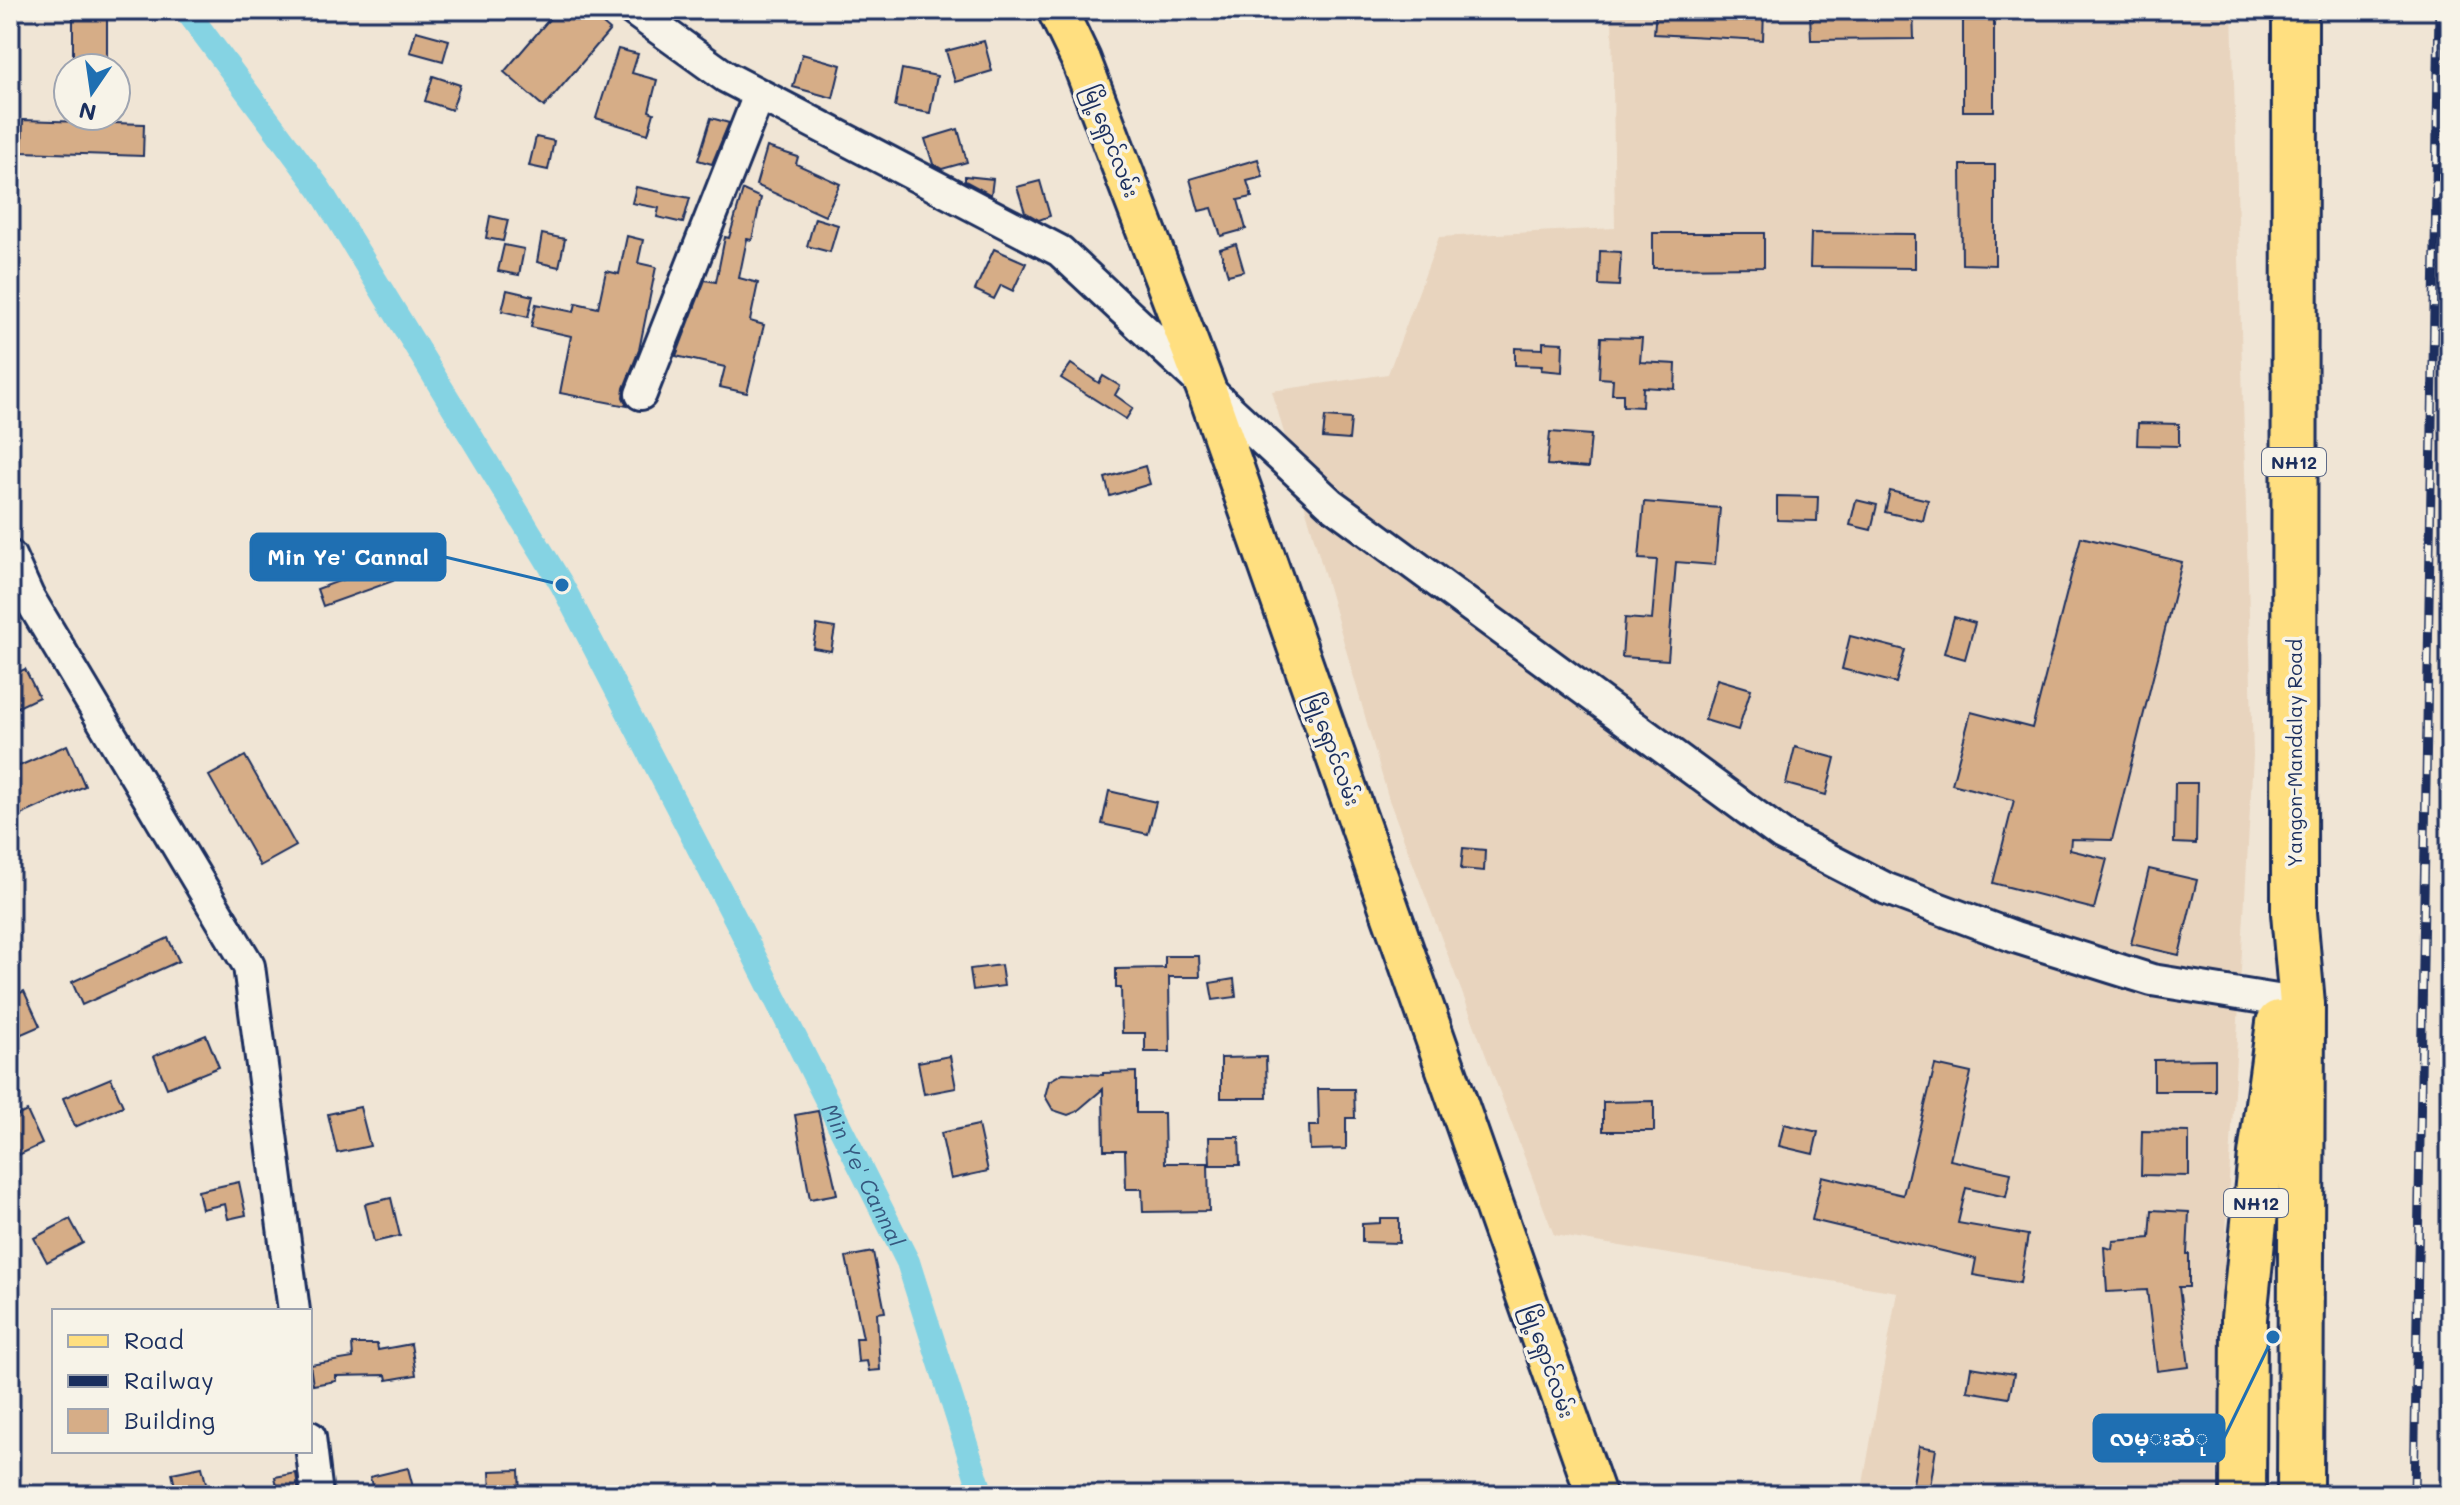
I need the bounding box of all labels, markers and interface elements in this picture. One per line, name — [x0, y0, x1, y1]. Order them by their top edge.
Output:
north arrow — [52, 52, 132, 132]
street label: မြို့ရှောင်လမ်း — [1074, 81, 1145, 203]
text: N — [76, 96, 99, 128]
road number: NH12 — [2262, 448, 2326, 476]
callout: Min Ye' Cannal — [251, 534, 445, 580]
text: Min Ye' Cannal — [267, 542, 429, 571]
street label: Yangon-Mandalay Road — [2281, 639, 2307, 867]
street label: မြို့ရှောင်လမ်း — [1297, 689, 1366, 811]
water label: Min Ye' Cannal — [816, 1098, 912, 1251]
road number: NH12 — [2224, 1189, 2288, 1217]
street label: မြို့ရှောင်လမ်း — [1513, 1301, 1581, 1423]
legend — [52, 1309, 312, 1453]
text: Road — [124, 1324, 184, 1355]
text: Railway — [124, 1364, 214, 1395]
text: Building — [124, 1404, 215, 1435]
callout: လမ္းဆံု — [2094, 1415, 2224, 1461]
text: လမ္းဆံု — [2110, 1423, 2208, 1456]

